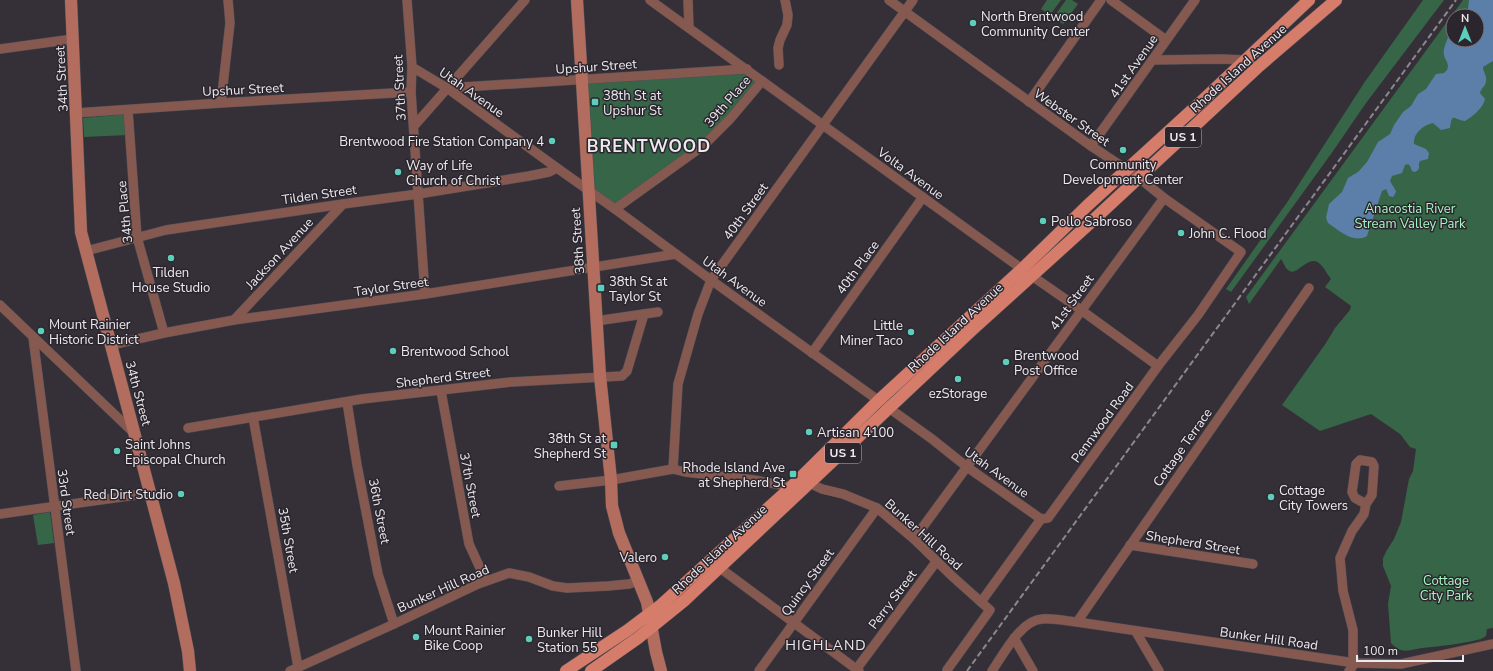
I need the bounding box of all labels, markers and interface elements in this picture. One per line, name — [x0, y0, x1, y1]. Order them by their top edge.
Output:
place label: North Brentwood Community Center — [981, 8, 1090, 41]
north arrow — [1445, 8, 1485, 48]
text: N — [1461, 11, 1469, 26]
marker: North Brentwood Community Center — [968, 18, 978, 28]
street label: Rhode Island Avenue — [1187, 21, 1291, 117]
street label: 41st Avenue — [1105, 31, 1162, 102]
street label: 34th Street — [51, 45, 73, 113]
street label: 37th Street — [389, 54, 411, 122]
street label: Upshur Street — [555, 55, 638, 79]
street label: Utah Avenue — [435, 64, 508, 122]
street label: 39th Place — [700, 72, 755, 131]
street label: Upshur Street — [202, 79, 285, 101]
street label: Webster Street — [1030, 85, 1113, 151]
place label: 38th St at Upshur St — [603, 87, 662, 120]
marker: 38th St at Upshur St — [590, 97, 600, 107]
road number: US 1 — [1165, 127, 1201, 147]
place label: Brentwood Fire Station Company 4 — [339, 133, 544, 151]
district label: BRENTWOOD — [587, 135, 711, 158]
marker: Brentwood Fire Station Company 4 — [547, 136, 557, 146]
street label: Volta Avenue — [873, 143, 947, 204]
marker: Community Development Center — [1118, 145, 1128, 155]
place label: Community Development Center — [1063, 156, 1184, 189]
place label: Way of Life Church of Christ — [406, 157, 501, 190]
marker: Way of Life Church of Christ — [393, 167, 403, 177]
street label: 40th Street — [719, 179, 773, 244]
street label: 34th Place — [113, 180, 137, 244]
street label: Tilden Street — [281, 181, 358, 209]
park label: Anacostia River Stream Valley Park — [1355, 200, 1466, 233]
street label: 38th Street — [567, 207, 589, 275]
place label: Pollo Sabroso — [1051, 213, 1132, 231]
street label: Jackson Avenue — [241, 214, 318, 294]
marker: Pollo Sabroso — [1038, 216, 1048, 226]
place label: John C. Flood — [1188, 225, 1267, 243]
marker: John C. Flood — [1176, 228, 1186, 238]
street label: 40th Place — [832, 237, 884, 298]
street label: Utah Avenue — [698, 252, 770, 311]
marker: Tilden House Studio — [166, 253, 176, 263]
place label: Tilden House Studio — [132, 264, 210, 297]
street label: 41st Street — [1045, 271, 1098, 334]
street label: Taylor Street — [353, 273, 430, 301]
place label: 38th St at Taylor St — [609, 273, 668, 306]
street label: Rhode Island Avenue — [904, 279, 1007, 377]
marker: 38th St at Taylor St — [596, 283, 606, 293]
place label: Mount Rainier Historic District — [49, 316, 139, 349]
place label: Little Miner Taco — [840, 317, 903, 350]
marker: Mount Rainier Historic District — [36, 326, 46, 336]
marker: Little Miner Taco — [906, 327, 916, 337]
place label: Brentwood School — [401, 343, 509, 361]
marker: Brentwood School — [388, 346, 398, 356]
place label: Brentwood Post Office — [1014, 347, 1079, 380]
marker: Brentwood Post Office — [1001, 357, 1011, 367]
street label: 34th Street — [121, 359, 155, 428]
street label: Shepherd Street — [395, 363, 492, 393]
marker: ezStorage — [953, 374, 963, 384]
street label: Pennwood Road — [1067, 378, 1138, 467]
place label: ezStorage — [929, 385, 987, 403]
street label: Cottage Terrace — [1149, 405, 1217, 490]
place label: Artisan 4100 — [817, 424, 894, 442]
marker: Artisan 4100 — [804, 427, 814, 437]
place label: 38th St at Shepherd St — [534, 430, 606, 463]
place label: Saint Johns Episcopal Church — [125, 436, 226, 469]
marker: 38th St at Shepherd St — [609, 440, 619, 450]
road number: US 1 — [825, 443, 861, 463]
street label: Utah Avenue — [960, 443, 1032, 502]
marker: Saint Johns Episcopal Church — [112, 446, 122, 456]
street label: 37th Street — [455, 451, 485, 520]
place label: Rhode Island Ave at Shepherd St — [683, 459, 785, 492]
street label: 33rd Street — [52, 468, 80, 537]
marker: Rhode Island Ave at Shepherd St — [788, 469, 798, 479]
street label: 36th Street — [364, 477, 394, 546]
place label: Cottage City Towers — [1279, 482, 1348, 515]
place label: Red Dirt Studio — [83, 486, 173, 504]
marker: Red Dirt Studio — [176, 489, 186, 499]
marker: Cottage City Towers — [1266, 492, 1276, 502]
street label: Bunker Hill Road — [881, 495, 966, 575]
street label: Rhode Island Avenue — [668, 501, 771, 599]
street label: 35th Street — [273, 506, 303, 575]
street label: Shepherd Street — [1144, 527, 1242, 559]
street label: Quincy Street — [777, 545, 839, 620]
place label: Valero — [618, 549, 657, 567]
marker: Valero — [660, 552, 670, 562]
street label: Bunker Hill Road — [395, 561, 492, 617]
street label: Perry Street — [865, 566, 921, 633]
park label: Cottage City Park — [1420, 572, 1473, 605]
place label: Mount Rainier Bike Coop — [424, 622, 506, 655]
street label: Bunker Hill Road — [1219, 623, 1319, 655]
place label: Bunker Hill Station 55 — [537, 624, 602, 657]
marker: Mount Rainier Bike Coop — [411, 632, 421, 642]
marker: Bunker Hill Station 55 — [524, 634, 534, 644]
district label: HIGHLAND — [785, 636, 867, 655]
scale bar — [1357, 637, 1463, 663]
text: 100 m — [1363, 643, 1398, 659]

